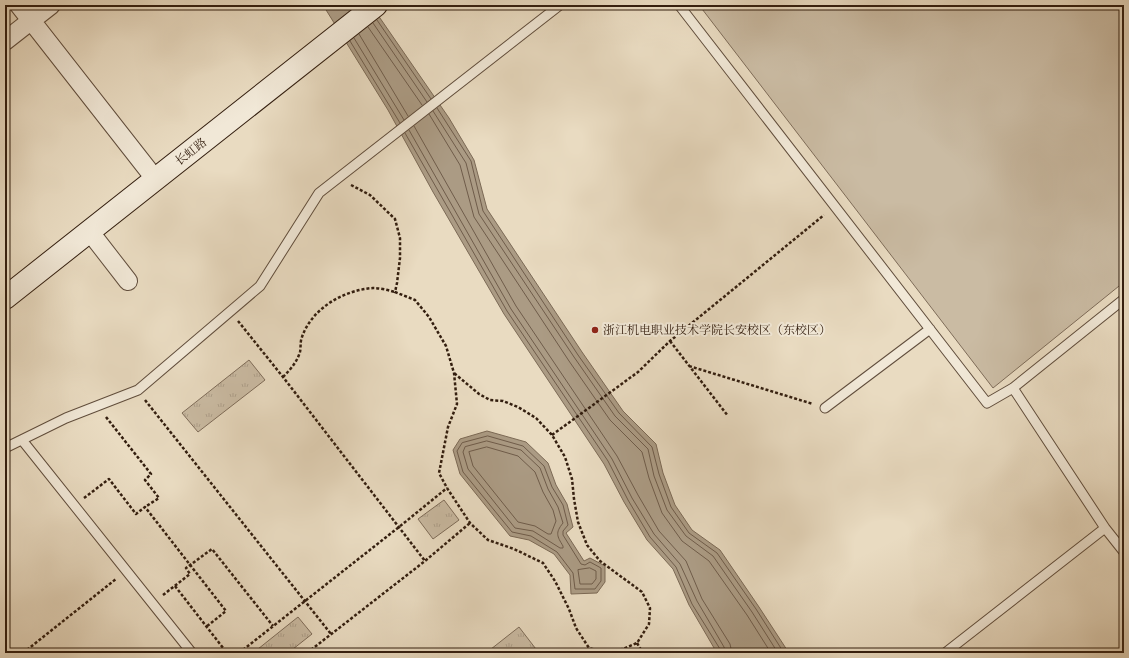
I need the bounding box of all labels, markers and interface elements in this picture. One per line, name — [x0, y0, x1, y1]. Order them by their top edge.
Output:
street label: 长虹路 — [172, 135, 210, 169]
place label: 浙江机电职业技术学院长安校区（东校区） — [603, 323, 831, 338]
marker: 浙江机电职业技术学院长安校区（东校区） — [590, 325, 600, 335]

